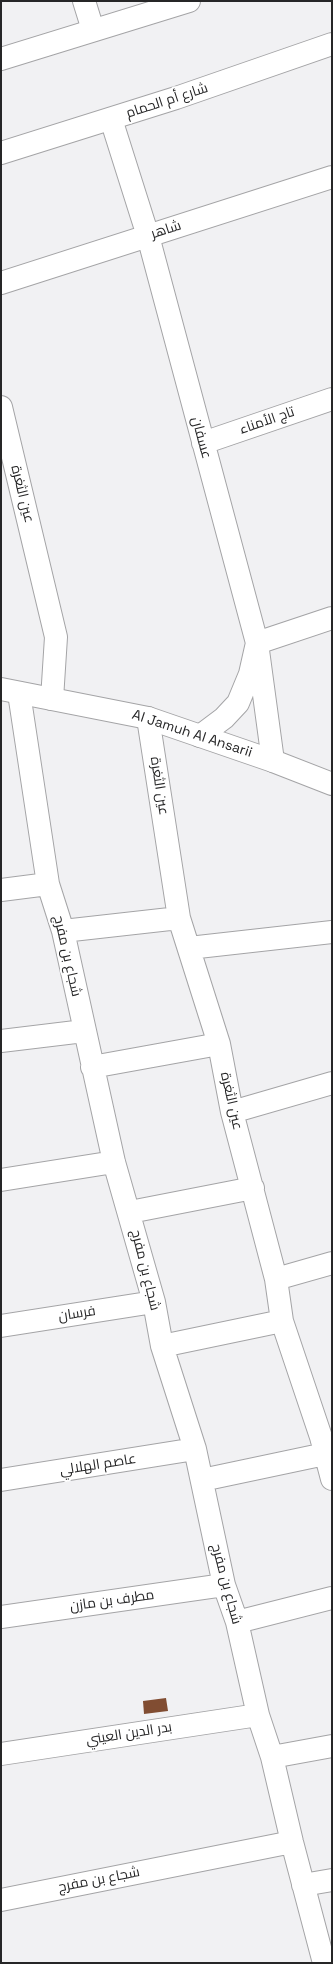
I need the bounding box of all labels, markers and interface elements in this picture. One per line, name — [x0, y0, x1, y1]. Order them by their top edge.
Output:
street label: شارع أم الحمام — [124, 80, 210, 122]
street label: شاهر — [149, 217, 183, 243]
street label: تاج الأمناء — [237, 404, 297, 438]
street label: عسفان — [187, 415, 215, 461]
street label: عين الثغرة — [7, 463, 37, 525]
street label: Al Jamuh Al Ansarii — [130, 707, 254, 761]
street label: عين الثغرة — [146, 756, 172, 816]
street label: شجاع بن مفرج — [49, 914, 85, 998]
street label: عين الثغرة — [216, 1070, 246, 1132]
street label: شجاع بن مفرج — [127, 1228, 163, 1312]
street label: فرسان — [57, 1303, 97, 1325]
street label: عاصم الهلالي — [59, 1451, 137, 1479]
street label: شجاع بن مفرج — [207, 1542, 245, 1626]
street label: مطرف بن مازن — [69, 1587, 155, 1615]
street label: بدر الدين العيني — [85, 1719, 173, 1749]
street label: شجاع بن مفرج — [57, 1864, 141, 1896]

